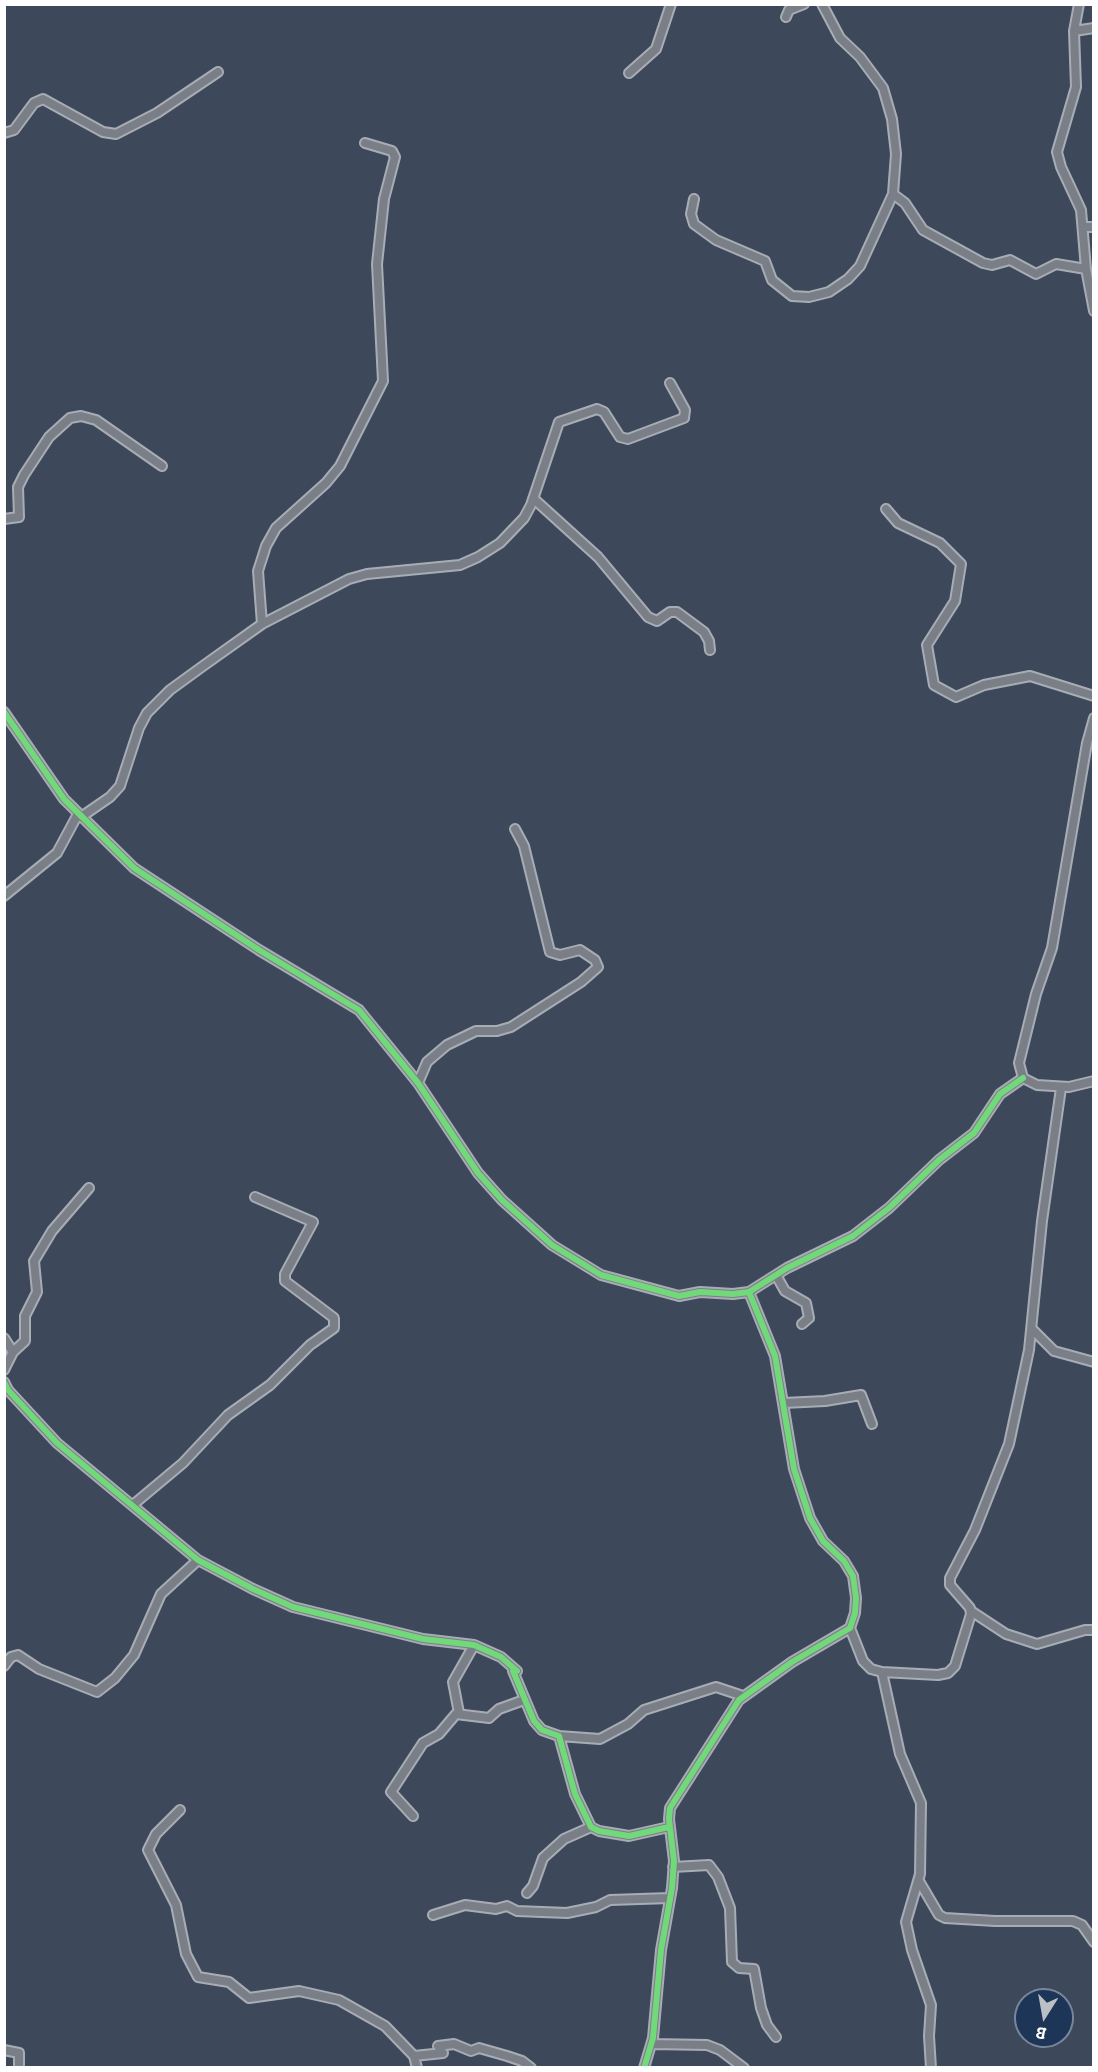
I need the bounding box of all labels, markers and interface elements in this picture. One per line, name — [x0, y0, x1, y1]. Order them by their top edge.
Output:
north arrow — [1014, 1988, 1074, 2048]
text: B — [1034, 2023, 1048, 2046]

